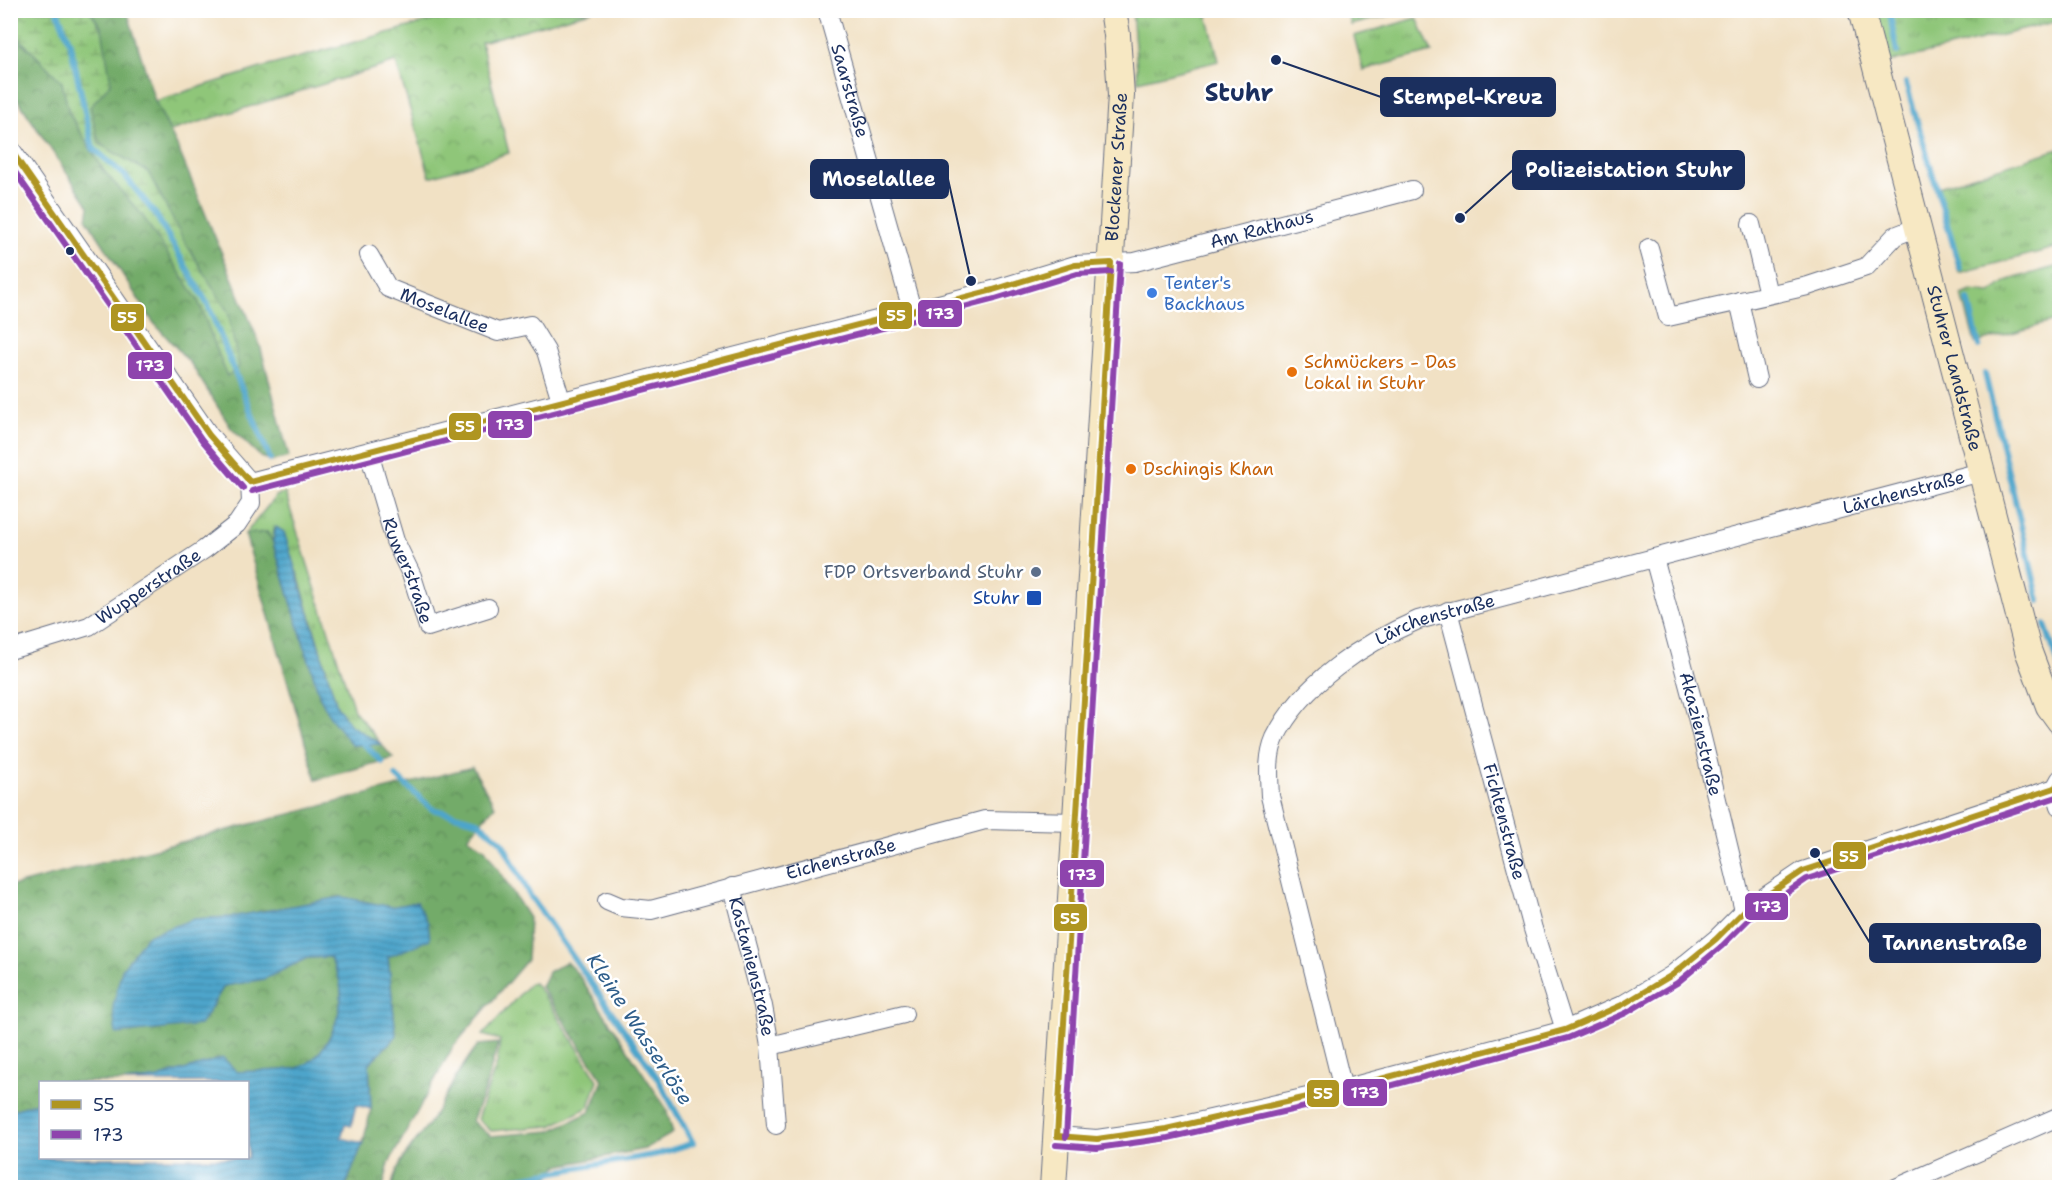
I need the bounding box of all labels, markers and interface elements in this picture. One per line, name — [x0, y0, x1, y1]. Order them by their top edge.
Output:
street label: Saarstraße — [825, 41, 875, 140]
district label: Stuhr — [1205, 77, 1273, 109]
callout: Stempel-Kreuz — [1381, 78, 1555, 116]
text: Stempel-Kreuz — [1393, 84, 1543, 110]
street label: Blockener Straße — [1100, 92, 1133, 242]
callout: Polizeistation Stuhr — [1513, 151, 1744, 189]
text: Polizeistation Stuhr — [1525, 157, 1733, 183]
callout: Moselallee — [811, 160, 948, 198]
text: Moselallee — [822, 166, 936, 192]
street label: Am Rathaus — [1207, 204, 1316, 254]
unlabelled marker — [64, 245, 76, 257]
place label: Tenter's Backhaus — [1164, 271, 1245, 316]
street label: Moselallee — [396, 282, 493, 339]
street label: Stuhrer Landstraße — [1921, 282, 1988, 454]
marker: Tenter's Backhaus — [1145, 286, 1159, 300]
line badge: 173 — [917, 299, 963, 328]
line badge: 55 — [878, 301, 913, 330]
line badge: 55 — [110, 303, 145, 332]
text: 173 — [926, 303, 954, 324]
text: 55 — [886, 305, 906, 326]
text: 55 — [117, 307, 137, 328]
place label: Schmückers - Das Lokal in Stuhr — [1304, 350, 1457, 395]
line badge: 173 — [127, 351, 173, 380]
text: 173 — [136, 355, 164, 376]
marker: Schmückers - Das Lokal in Stuhr — [1285, 365, 1299, 379]
line badge: 173 — [487, 410, 533, 439]
line badge: 55 — [448, 412, 482, 441]
text: 173 — [496, 414, 524, 435]
text: 55 — [455, 416, 475, 437]
place label: Dschingis Khan — [1143, 457, 1274, 481]
marker: Dschingis Khan — [1124, 462, 1138, 476]
street label: Lärchenstraße — [1840, 465, 1967, 520]
street label: Ruwerstraße — [377, 515, 438, 627]
street label: Wupperstraße — [91, 543, 206, 630]
place label: FDP Ortsverband Stuhr — [824, 560, 1024, 584]
marker: FDP Ortsverband Stuhr — [1029, 565, 1043, 579]
place label: Stuhr — [973, 586, 1020, 610]
street label: Lärchenstraße — [1371, 588, 1497, 651]
marker: Stuhr — [1025, 589, 1043, 607]
street label: Akazienstraße — [1673, 669, 1728, 798]
street label: Fichtenstraße — [1477, 761, 1531, 882]
street label: Eichenstraße — [783, 833, 899, 885]
line badge: 55 — [1832, 841, 1867, 870]
text: 55 — [1839, 846, 1859, 867]
line badge: 173 — [1059, 859, 1105, 888]
text: 173 — [1068, 864, 1096, 885]
line badge: 173 — [1744, 892, 1789, 921]
street label: Kastanienstraße — [723, 894, 780, 1038]
text: 173 — [1753, 896, 1781, 917]
line badge: 55 — [1053, 903, 1088, 932]
text: 55 — [1060, 908, 1080, 929]
callout: Tannenstraße — [1870, 924, 2040, 962]
text: Tannenstraße — [1882, 930, 2028, 956]
water label: Kleine Wasserlöse — [581, 948, 699, 1110]
line badge: 173 — [1342, 1078, 1388, 1107]
line badge: 55 — [1306, 1079, 1340, 1108]
legend — [39, 1081, 249, 1159]
text: 173 — [1351, 1082, 1379, 1103]
text: 55 — [1313, 1083, 1333, 1104]
text: 55 — [93, 1093, 114, 1117]
text: 173 — [93, 1123, 124, 1147]

